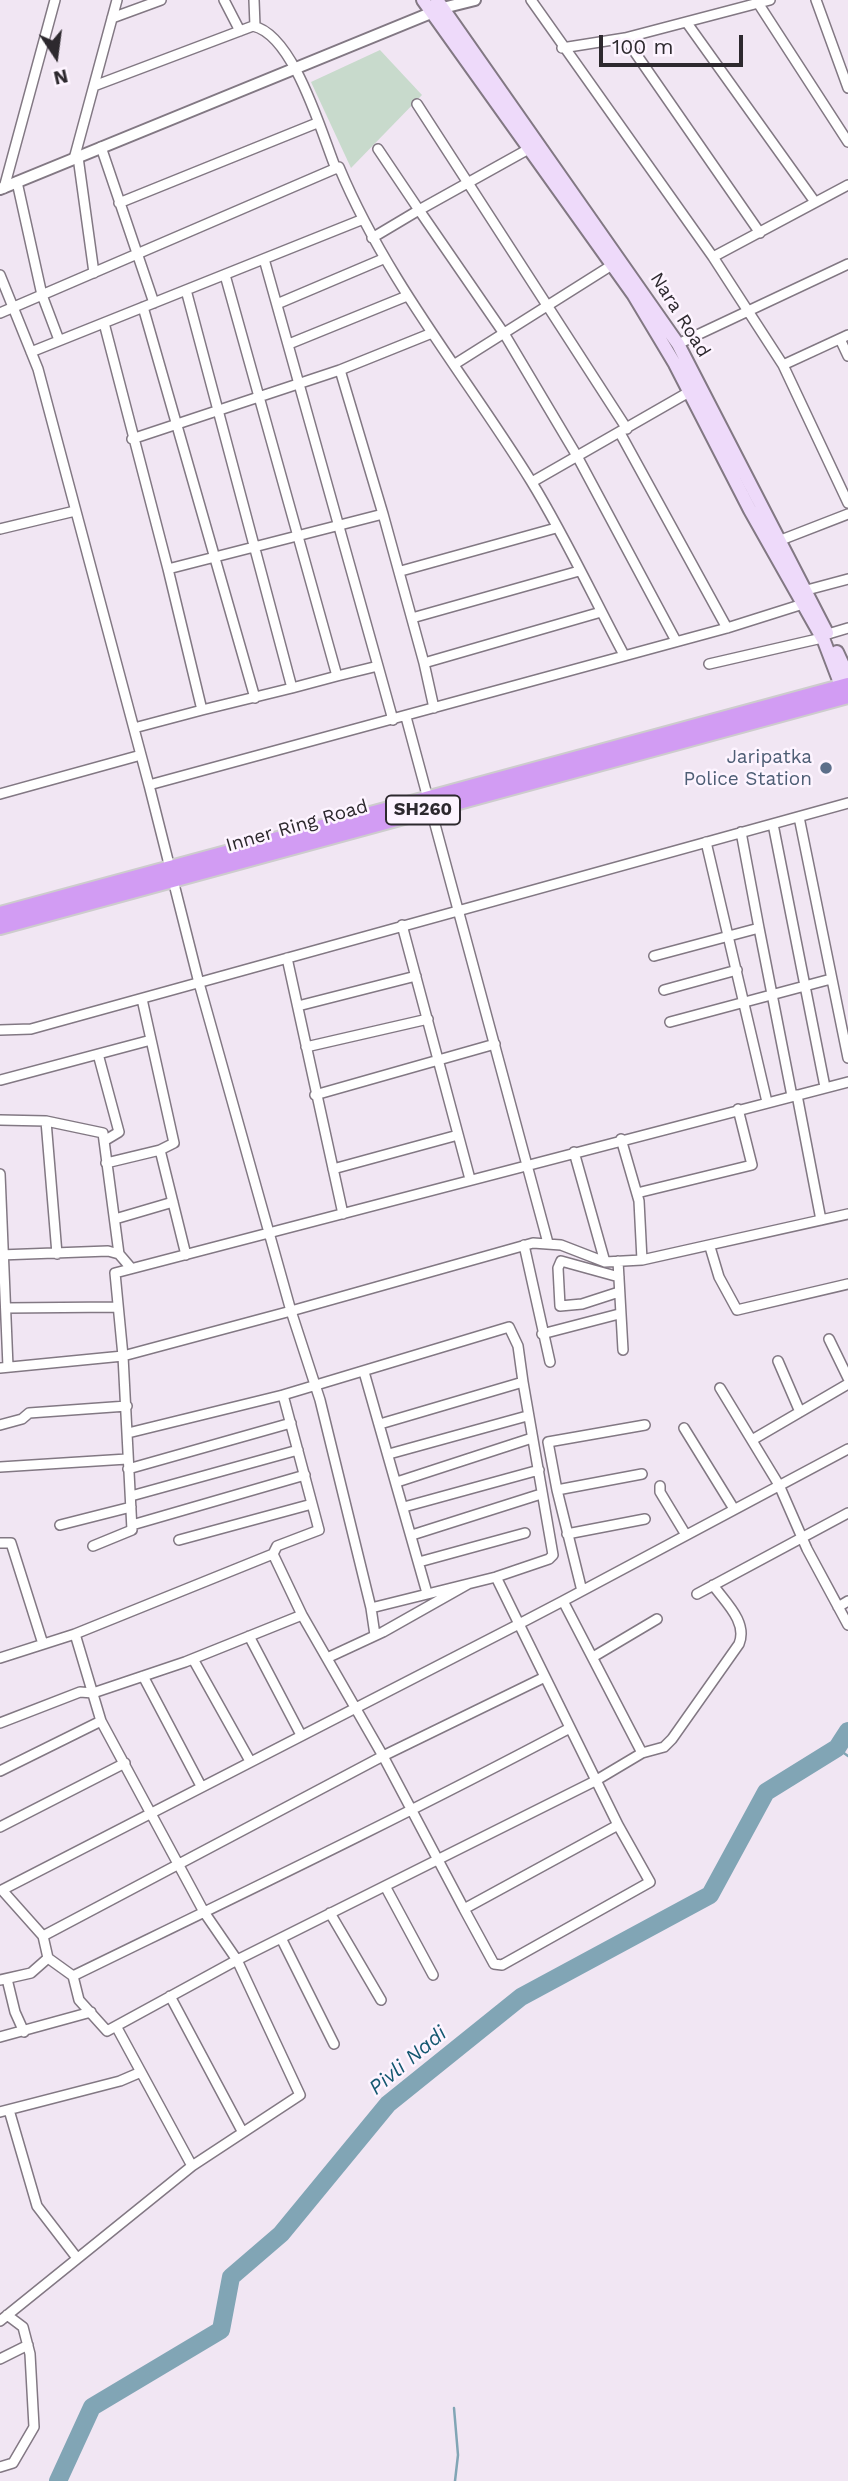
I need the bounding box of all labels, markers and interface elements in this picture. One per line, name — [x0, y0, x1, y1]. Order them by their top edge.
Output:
north arrow — [21, 21, 91, 91]
scale bar — [603, 21, 746, 65]
text: 100 m — [612, 34, 674, 59]
text: N — [51, 64, 70, 90]
street label: Nara Road — [645, 268, 715, 362]
place label: Jaripatka Police Station — [684, 746, 812, 790]
marker: Jaripatka Police Station — [818, 760, 834, 776]
street label: Inner Ring Road — [223, 795, 371, 857]
road number: SH260 — [386, 796, 460, 824]
water label: Pivli Nadi — [364, 2021, 452, 2101]

